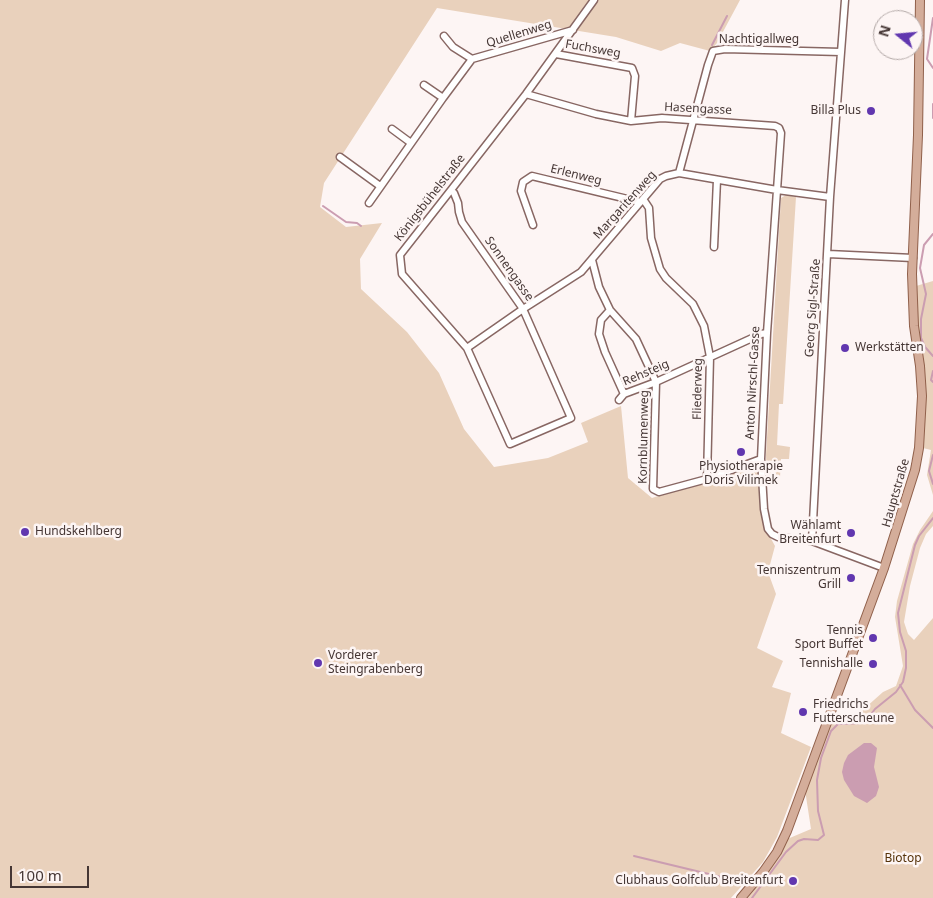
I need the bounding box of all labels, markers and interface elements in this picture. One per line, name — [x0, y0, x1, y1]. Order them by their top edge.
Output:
north arrow — [873, 10, 923, 60]
street label: Quellenweg — [485, 17, 553, 51]
text: N — [873, 23, 895, 39]
street label: Nachtigallweg — [719, 33, 799, 47]
street label: Fuchsweg — [564, 37, 622, 61]
street label: Hasengasse — [664, 100, 732, 118]
place label: Billa Plus — [811, 104, 861, 118]
marker: Billa Plus — [865, 105, 877, 117]
street label: Königsbühelstraße — [392, 152, 468, 244]
street label: Erlenweg — [549, 162, 603, 188]
street label: Margaritenweg — [591, 168, 659, 242]
street label: Sonnengasse — [482, 234, 536, 304]
street label: Georg Sigl-Straße — [802, 258, 824, 358]
street label: Anton Nirschl-Gasse — [743, 326, 763, 440]
place label: Werkstätten — [855, 341, 924, 355]
marker: Werkstätten — [839, 342, 851, 354]
street label: Rehsteig — [621, 357, 671, 389]
street label: Fliederweg — [690, 358, 706, 420]
street label: Kornblumenweg — [636, 390, 652, 484]
marker: Physiotherapie Doris Vilimek — [735, 446, 747, 458]
street label: Hauptstraße — [879, 457, 913, 529]
place label: Physiotherapie Doris Vilimek — [699, 460, 783, 488]
place label: Wählamt Breitenfurt — [779, 519, 841, 547]
place label: Hundskehlberg — [35, 525, 122, 539]
marker: Hundskehlberg — [19, 526, 31, 538]
marker: Wählamt Breitenfurt — [845, 527, 857, 539]
place label: Tenniszentrum Grill — [757, 564, 841, 592]
marker: Tenniszentrum Grill — [845, 572, 857, 584]
place label: Tennis Sport Buffet — [795, 624, 863, 652]
marker: Tennis Sport Buffet — [867, 632, 879, 644]
place label: Vorderer Steingrabenberg — [328, 649, 423, 677]
marker: Vorderer Steingrabenberg — [312, 657, 324, 669]
place label: Tennishalle — [800, 657, 863, 671]
marker: Tennishalle — [867, 658, 879, 670]
place label: Friedrichs Futterscheune — [813, 698, 894, 726]
marker: Friedrichs Futterscheune — [797, 706, 809, 718]
park label: Biotop — [884, 852, 922, 866]
scale bar — [12, 856, 91, 888]
text: 100 m — [18, 865, 62, 885]
place label: Clubhaus Golfclub Breitenfurt — [615, 874, 783, 888]
marker: Clubhaus Golfclub Breitenfurt — [787, 875, 799, 887]

